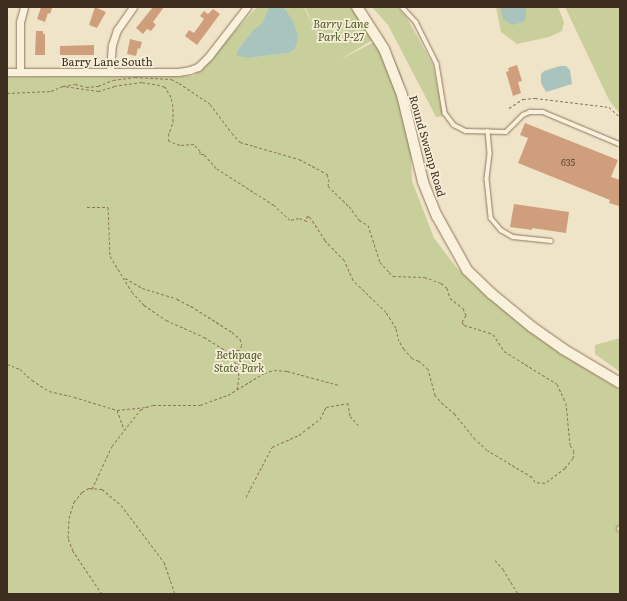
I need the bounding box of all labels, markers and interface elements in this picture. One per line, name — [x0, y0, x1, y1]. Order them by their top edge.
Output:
park label: Barry Lane Park P-27 — [313, 17, 369, 43]
street label: Barry Lane South — [61, 54, 153, 68]
street label: Round Swamp Road — [407, 94, 449, 198]
house number: 635 — [561, 157, 575, 167]
park label: Bethpage State Park — [214, 348, 264, 374]

